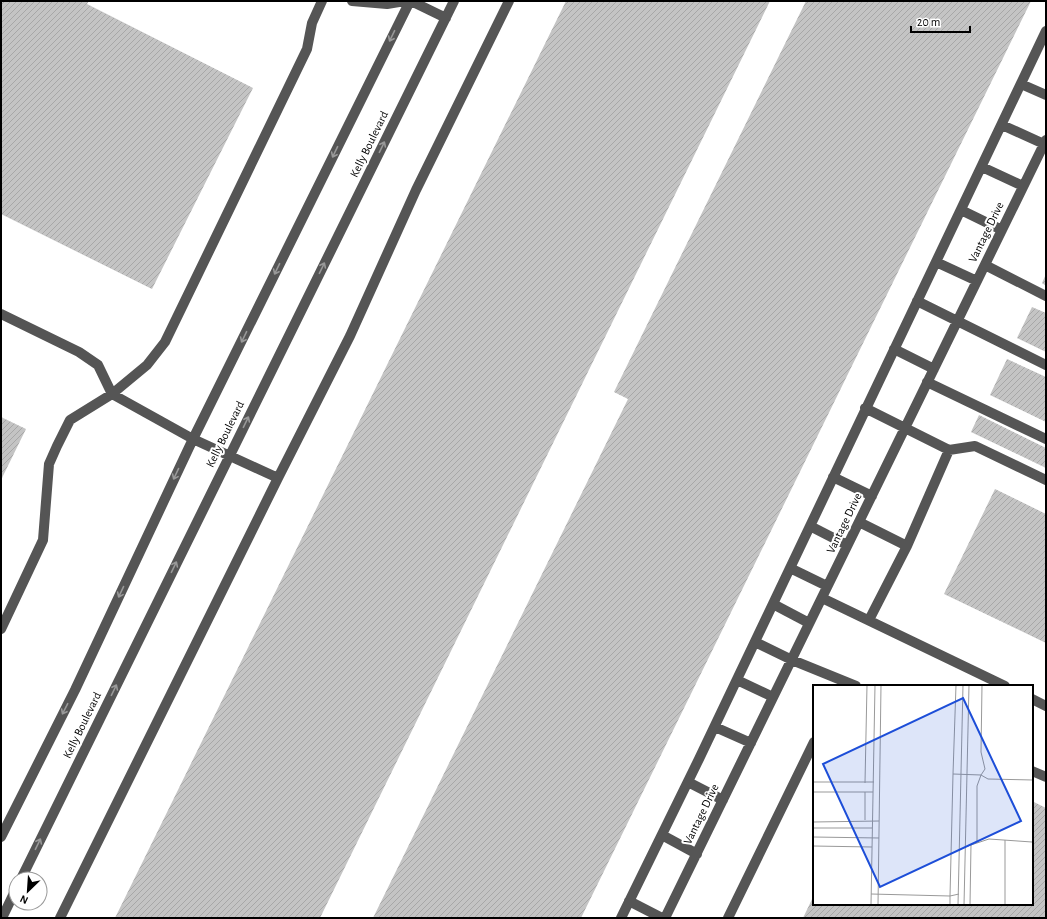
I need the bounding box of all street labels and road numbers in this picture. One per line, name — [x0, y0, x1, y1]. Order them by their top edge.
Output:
street label: Kelly Boulevard — [348, 109, 391, 179]
street label: Vantage Drive — [966, 200, 1006, 264]
street label: Kelly Boulevard — [204, 399, 247, 469]
street label: Vantage Drive — [824, 491, 864, 555]
street label: Kelly Boulevard — [61, 690, 104, 760]
street label: Vantage Drive — [681, 782, 721, 846]

